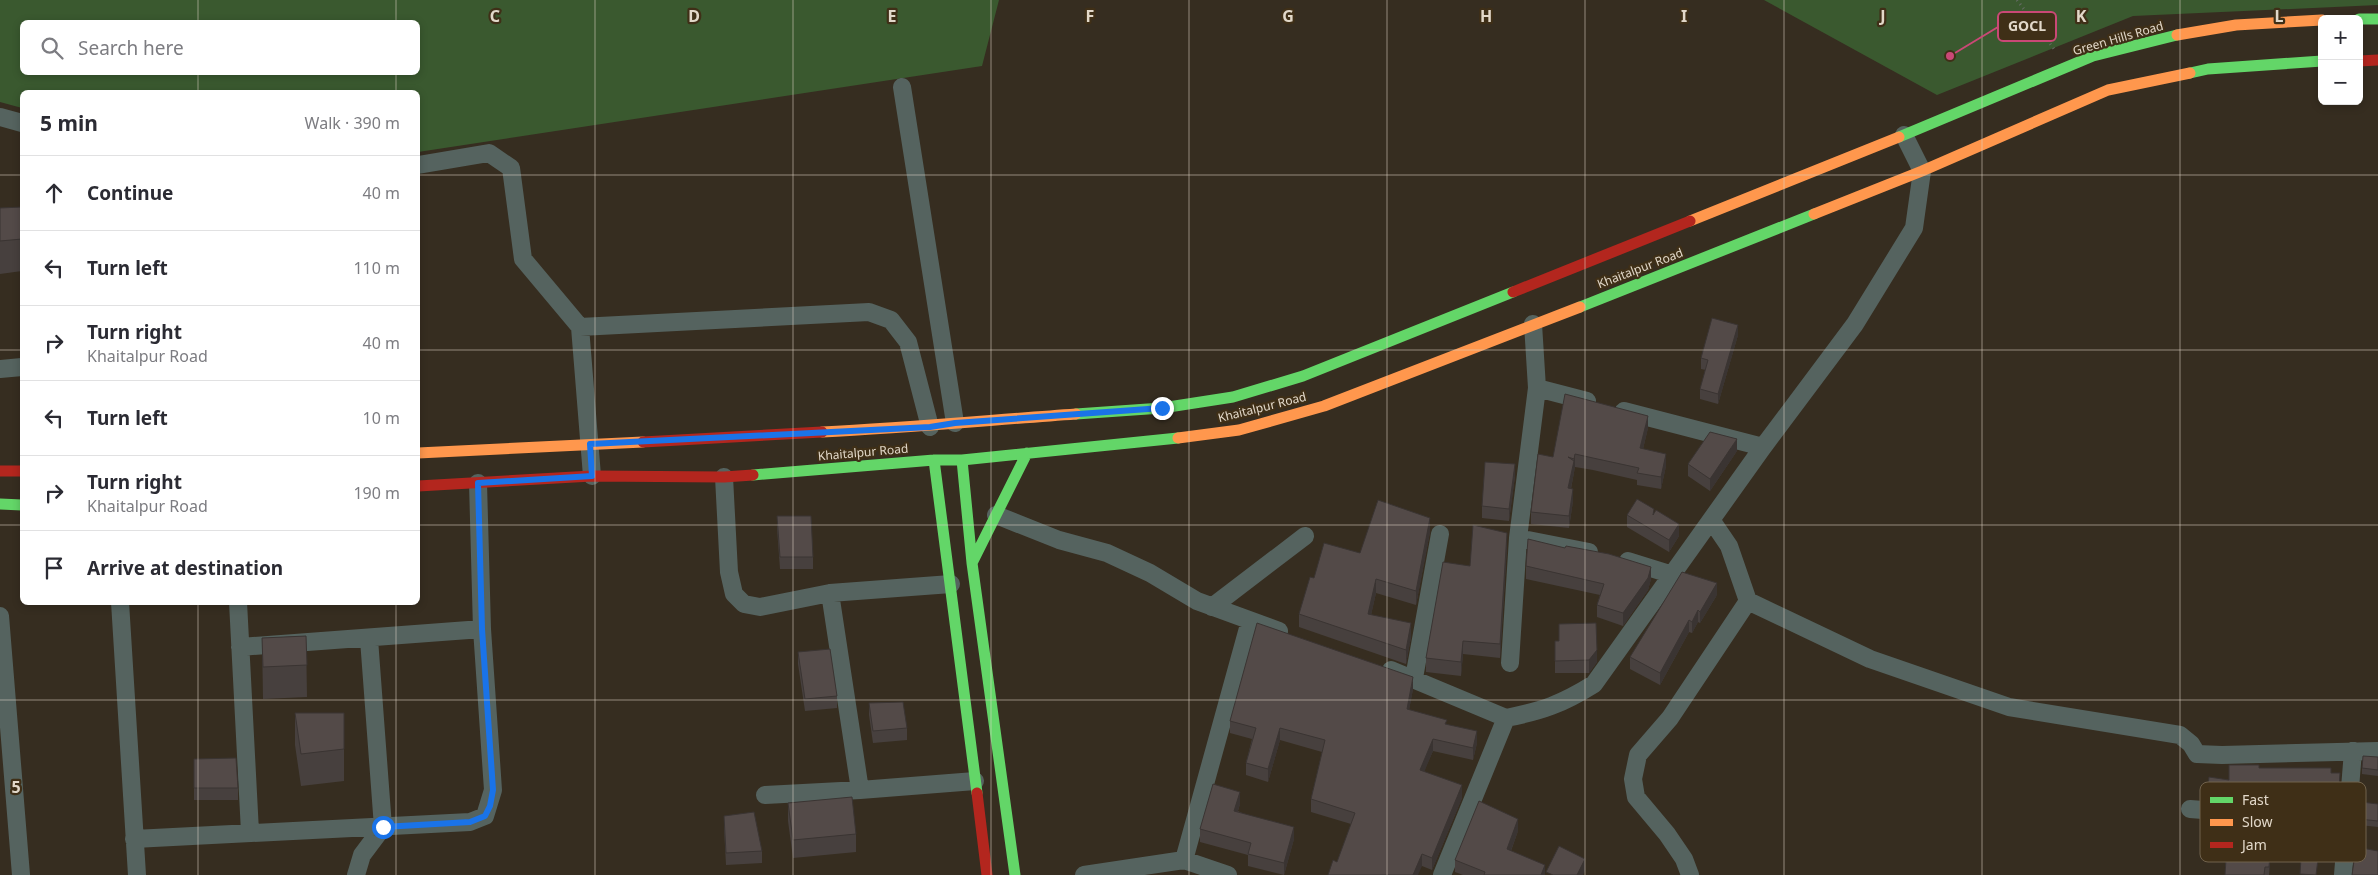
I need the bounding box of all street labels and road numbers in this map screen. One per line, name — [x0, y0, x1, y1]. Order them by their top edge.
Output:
street label: Green Hills Road — [2071, 17, 2165, 59]
street label: Khaitalpur Road — [1595, 244, 1685, 292]
street label: Khaitalpur Road — [1216, 388, 1308, 426]
street label: Khaitalpur Road — [817, 440, 909, 464]

